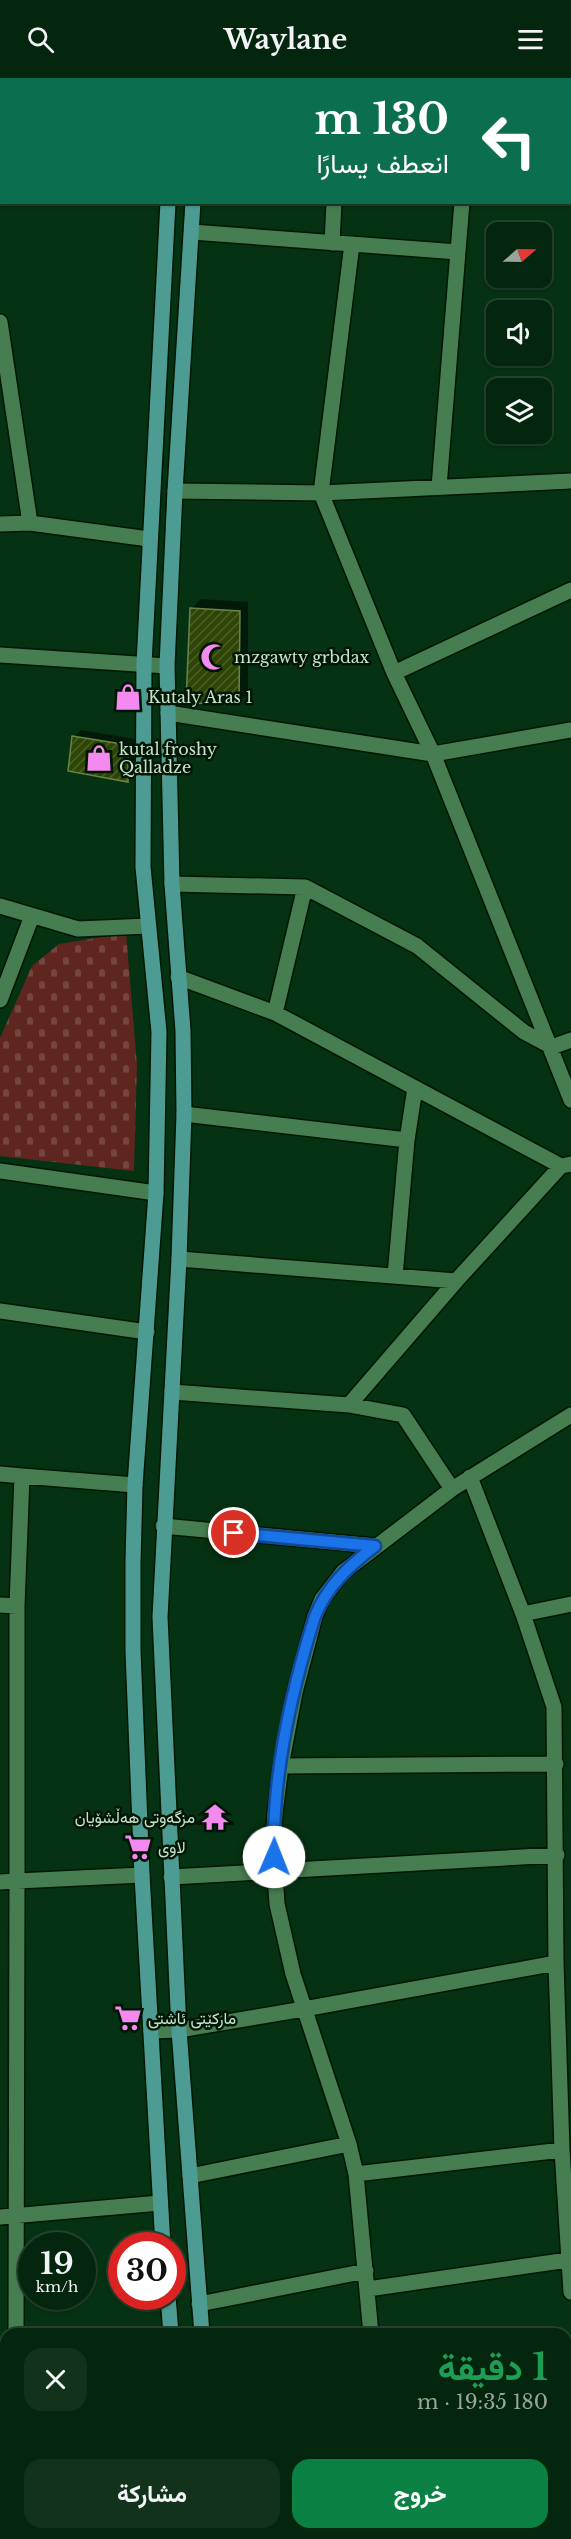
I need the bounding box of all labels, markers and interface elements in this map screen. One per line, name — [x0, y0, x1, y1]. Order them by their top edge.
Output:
icon: search — [24, 23, 57, 56]
text: Waylane — [224, 23, 347, 56]
icon: menu — [514, 23, 547, 56]
text: 130 m — [315, 93, 449, 145]
icon: left — [470, 102, 548, 180]
text: انعطف يسارًا — [317, 147, 449, 180]
north arrow — [486, 222, 552, 288]
map controls — [486, 222, 552, 444]
button: sound — [486, 300, 552, 366]
button: layers — [486, 378, 552, 444]
mosque icon: mzgawty grbdax — [199, 642, 229, 672]
place label: mzgawty grbdax — [234, 647, 370, 667]
shop icon: Kutaly Aras 1 — [113, 682, 143, 712]
place label: Kutaly Aras 1 — [148, 687, 253, 707]
place label: kutal froshy Qalladze — [119, 739, 218, 777]
shop icon: kutal froshy Qalladze — [84, 743, 114, 773]
pin — [208, 1507, 259, 1558]
icon: arrive — [217, 1516, 250, 1549]
temple icon: مزگەوتی ھەڵشۆیان — [200, 1802, 230, 1832]
place label: مزگەوتی ھەڵشۆیان — [75, 1807, 195, 1828]
position arrow — [242, 1825, 306, 1889]
supermarket icon: لاوی — [123, 1832, 153, 1862]
place label: لاوی — [158, 1837, 186, 1858]
supermarket icon: مارکێتی ئاشتی — [113, 2003, 143, 2033]
place label: مارکێتی ئاشتی — [148, 2008, 236, 2029]
speed limit sign: 30 — [108, 2232, 186, 2310]
text: 19 — [40, 2245, 74, 2282]
text: km/h — [36, 2277, 78, 2296]
text: 1 دقيقة — [438, 2345, 548, 2390]
button: close — [24, 2348, 87, 2411]
text: 180 m · 19:35 — [417, 2390, 548, 2414]
button: مشاركة — [24, 2459, 280, 2528]
button: خروج — [292, 2459, 548, 2528]

